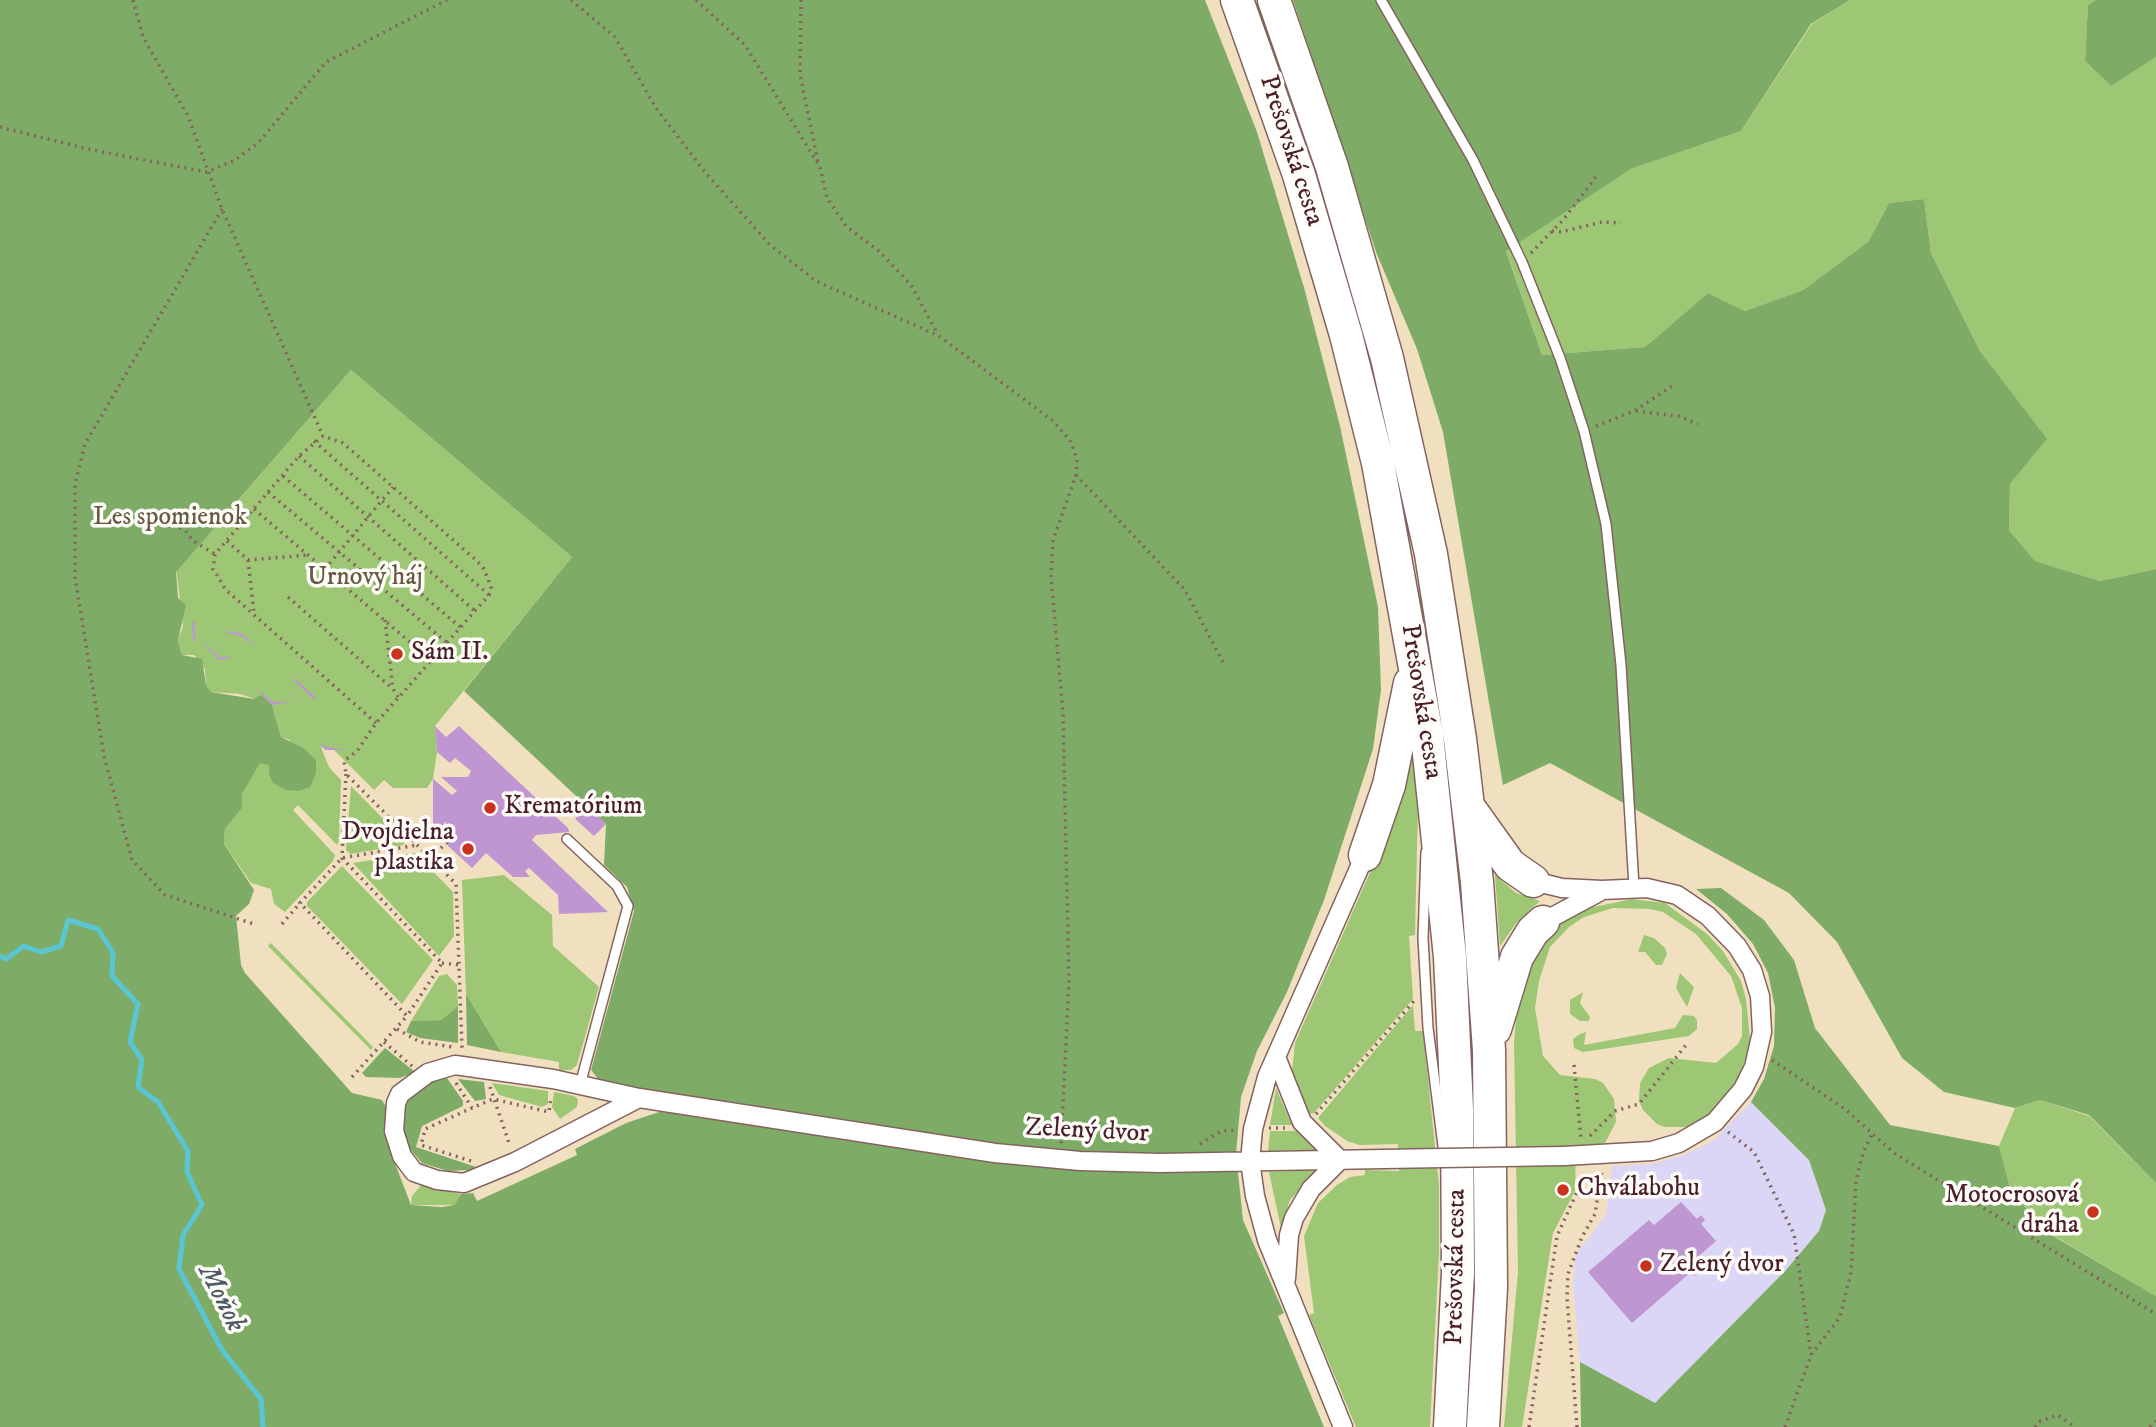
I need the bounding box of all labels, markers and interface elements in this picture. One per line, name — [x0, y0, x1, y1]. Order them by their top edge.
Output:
street label: Prešovská cesta — [1251, 72, 1329, 230]
park label: Les spomienok — [93, 503, 247, 535]
park label: Urnový háj — [307, 563, 423, 595]
street label: Prešovská cesta — [1392, 622, 1448, 782]
place label: Sám II. — [411, 638, 488, 670]
marker: Sám II. — [389, 646, 405, 662]
place label: Krematórium — [504, 792, 643, 824]
marker: Krematórium — [482, 800, 498, 816]
place label: Dvojdielna plastika — [342, 818, 454, 880]
marker: Dvojdielna plastika — [460, 841, 476, 857]
street label: Zelený dvor — [1024, 1113, 1150, 1151]
place label: Chválabohu — [1577, 1174, 1700, 1206]
place label: Motocrosová dráha — [1945, 1181, 2079, 1242]
marker: Chválabohu — [1555, 1182, 1571, 1198]
street label: Prešovská cesta — [1440, 1188, 1474, 1346]
marker: Motocrosová dráha — [2085, 1204, 2101, 1220]
place label: Zelený dvor — [1660, 1250, 1784, 1282]
marker: Zelený dvor — [1638, 1258, 1654, 1274]
water label: Moňok — [189, 1260, 251, 1338]

